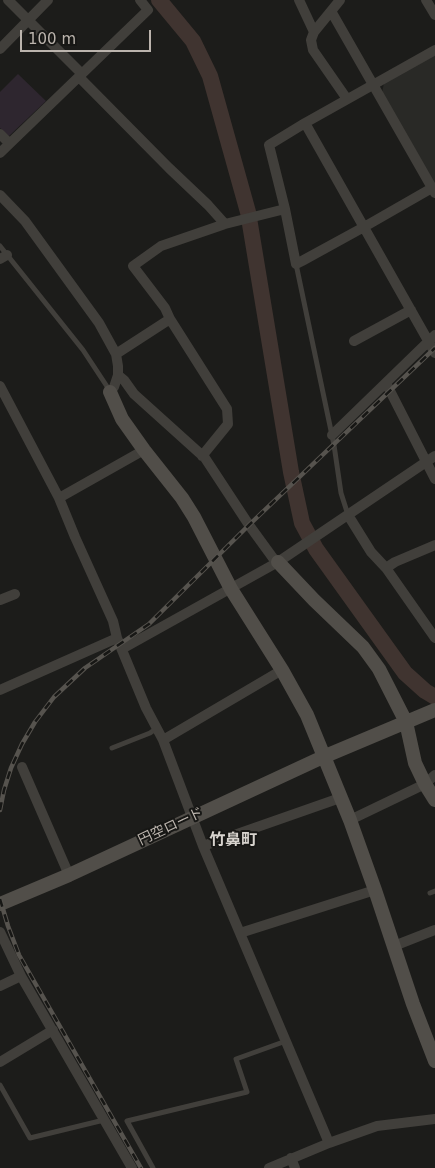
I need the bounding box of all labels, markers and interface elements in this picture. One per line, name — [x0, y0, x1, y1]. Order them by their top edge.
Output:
scale bar — [22, 20, 154, 52]
text: 100 m — [28, 30, 76, 48]
street label: 円空ロード — [136, 805, 206, 849]
district label: 竹鼻町 — [209, 831, 257, 851]

